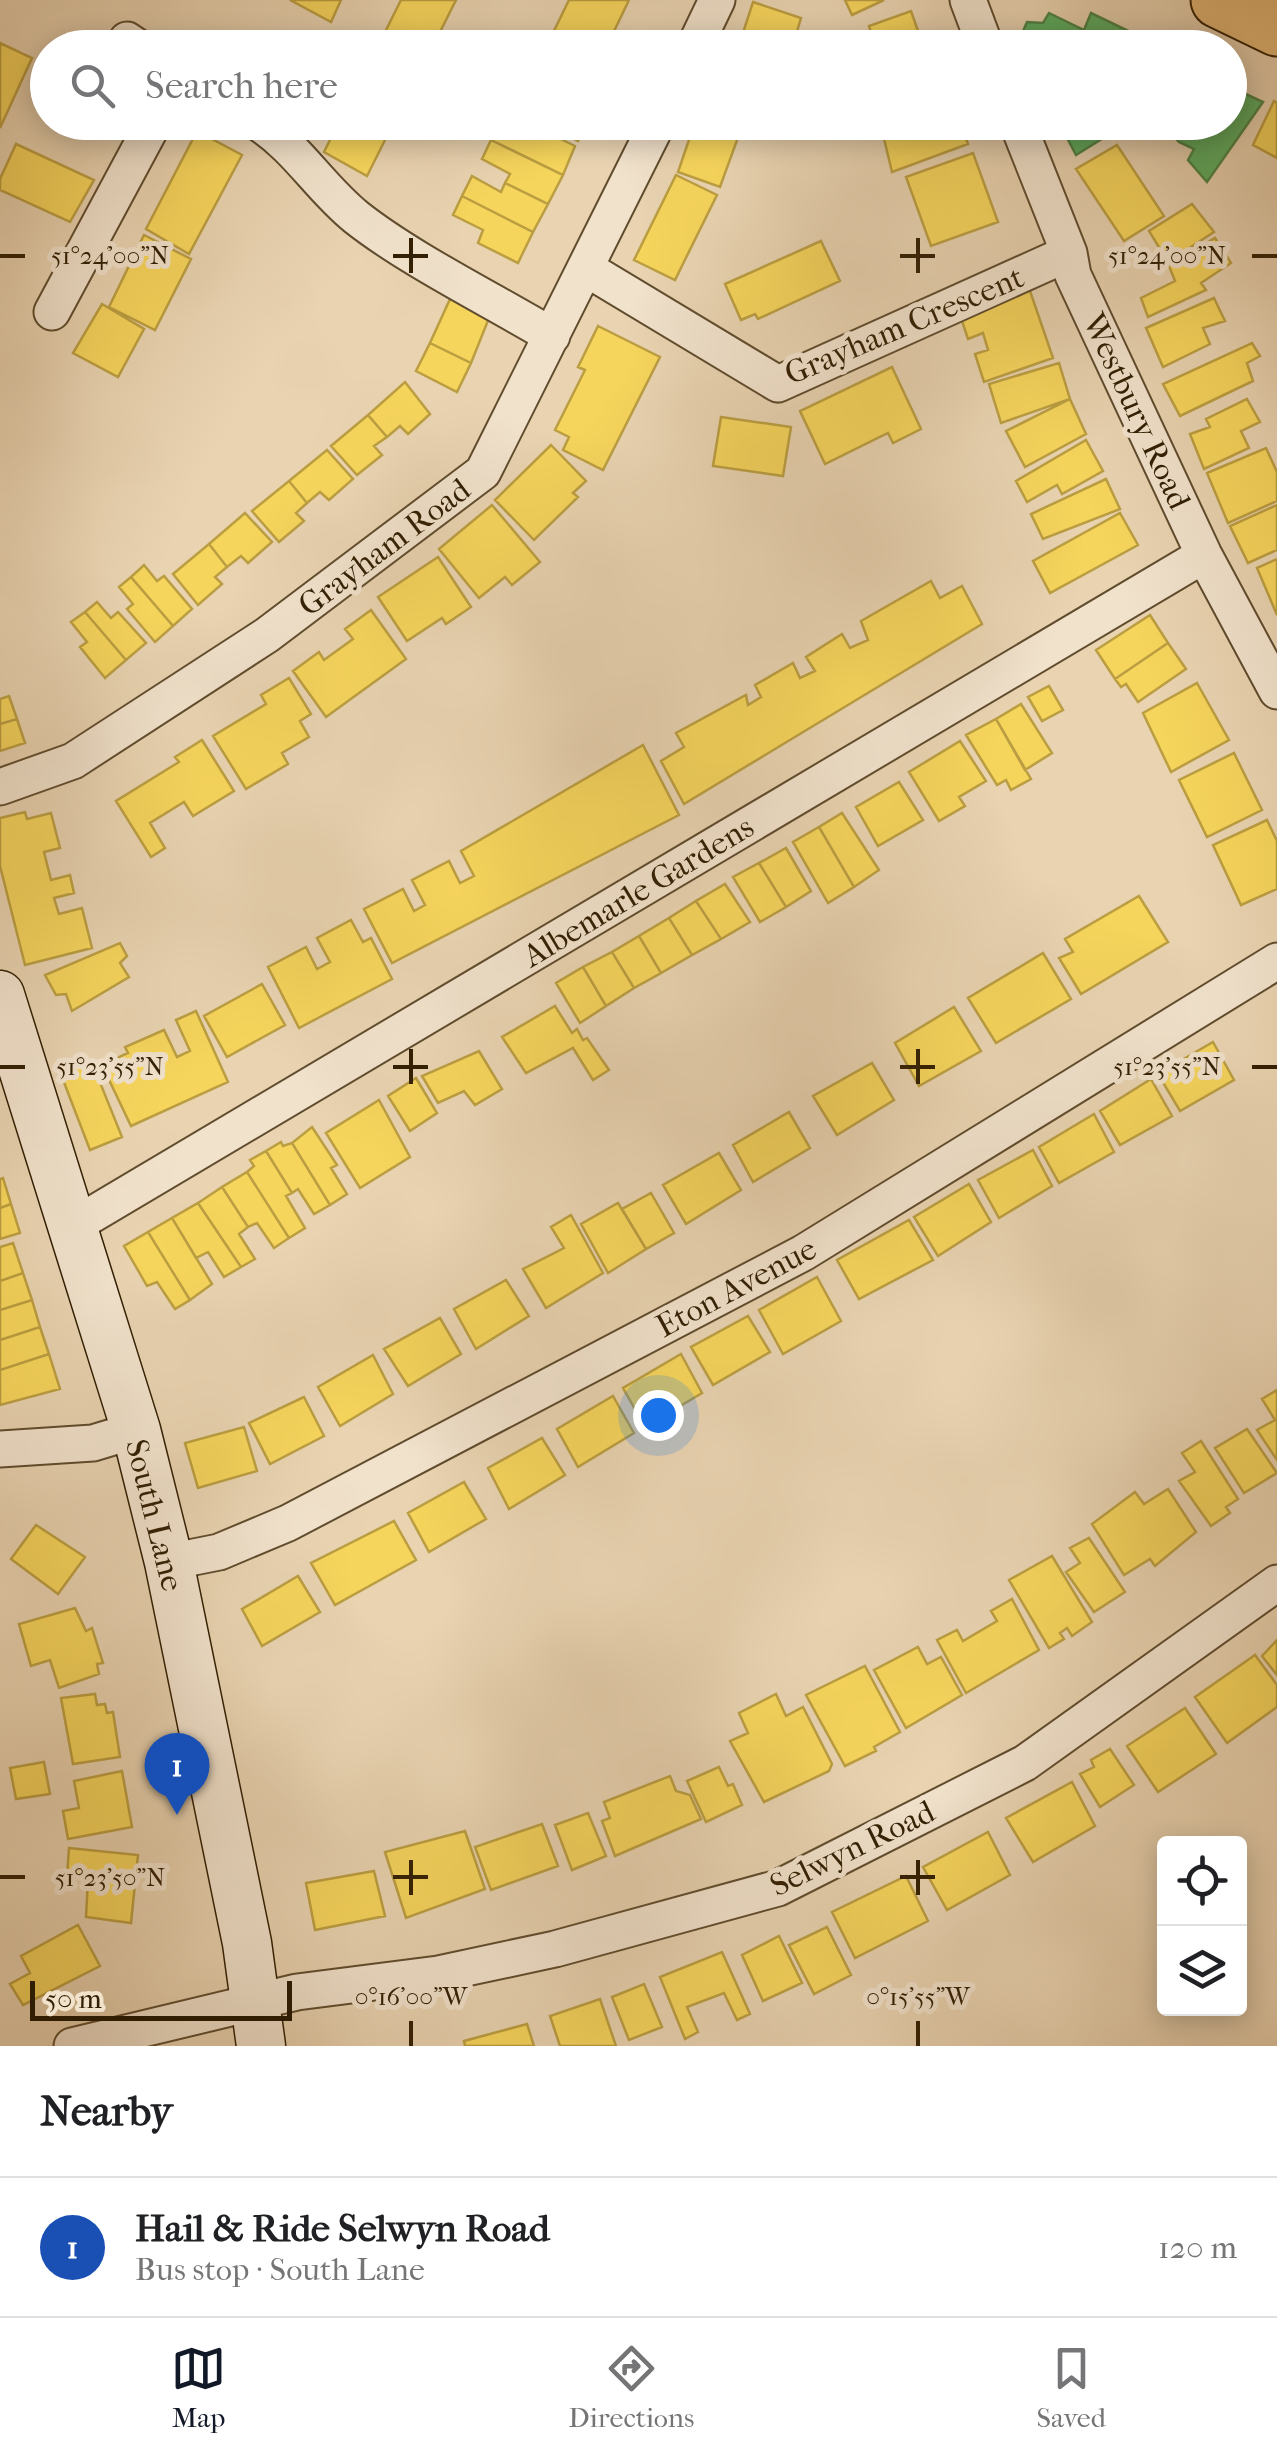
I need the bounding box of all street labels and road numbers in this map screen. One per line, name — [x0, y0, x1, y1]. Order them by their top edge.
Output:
street label: Grayham Crescent — [779, 258, 1030, 392]
street label: Westbury Road — [1075, 307, 1198, 515]
street label: Grayham Road — [291, 471, 478, 624]
street label: Albemarle Gardens — [515, 808, 760, 976]
street label: Eton Avenue — [650, 1230, 823, 1345]
street label: South Lane — [118, 1435, 191, 1595]
street label: Selwyn Road — [764, 1793, 941, 1904]

